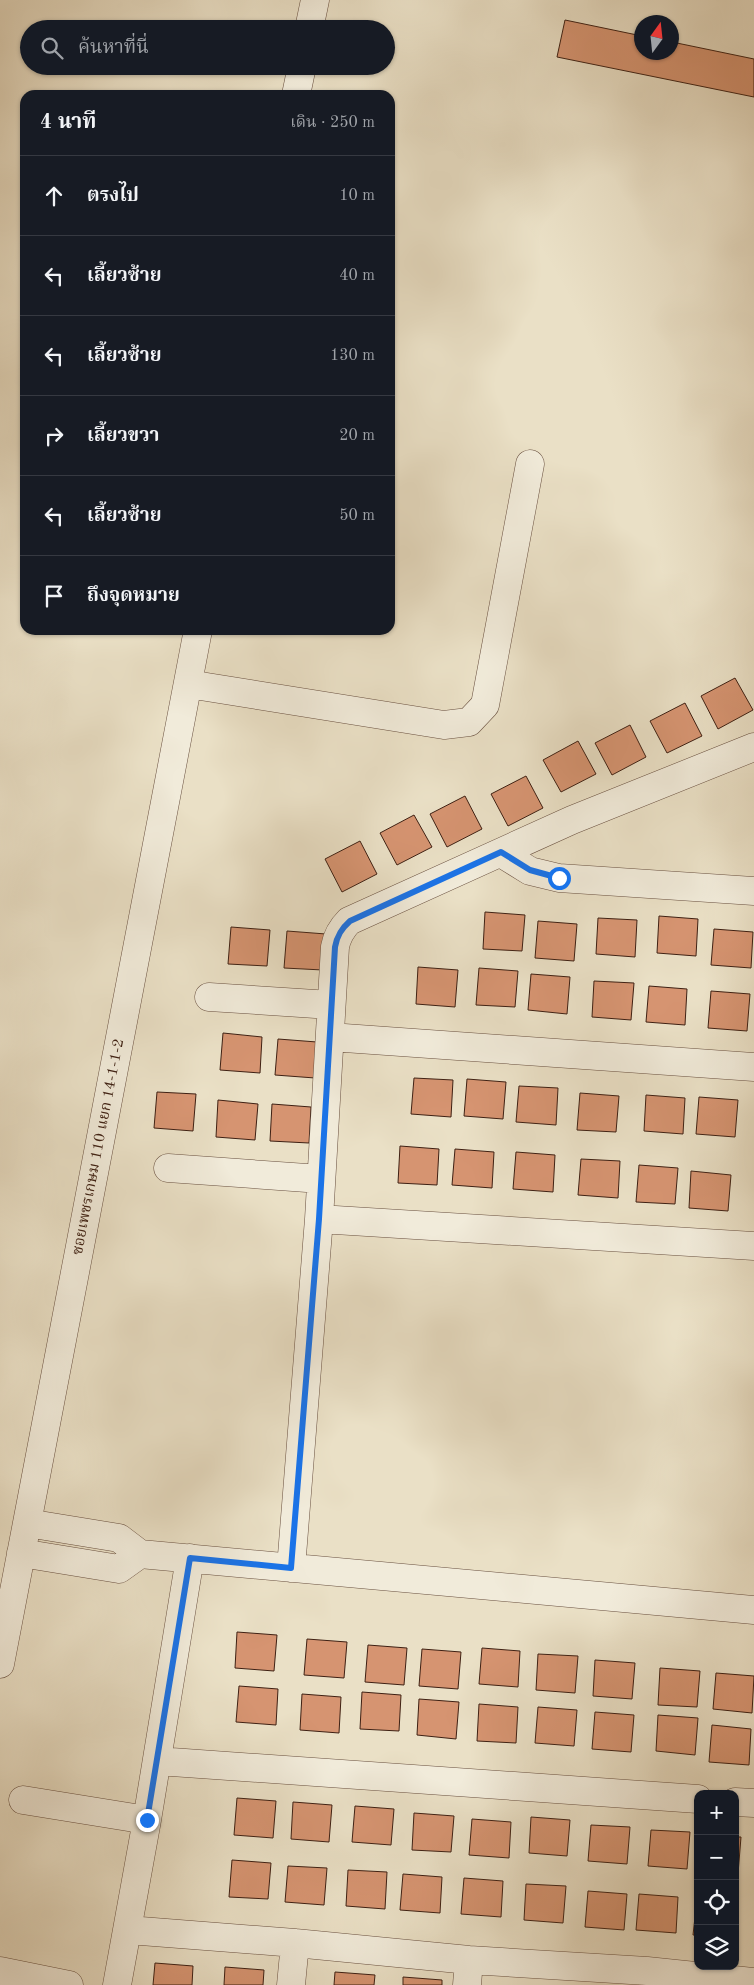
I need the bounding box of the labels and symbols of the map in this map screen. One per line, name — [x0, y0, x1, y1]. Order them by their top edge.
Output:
north arrow — [634, 15, 679, 60]
route start — [548, 867, 571, 890]
street label: ซอยเพชรเกษม 110 แยก 14-1-1-2 — [71, 1038, 127, 1256]
route end — [136, 1809, 159, 1832]

